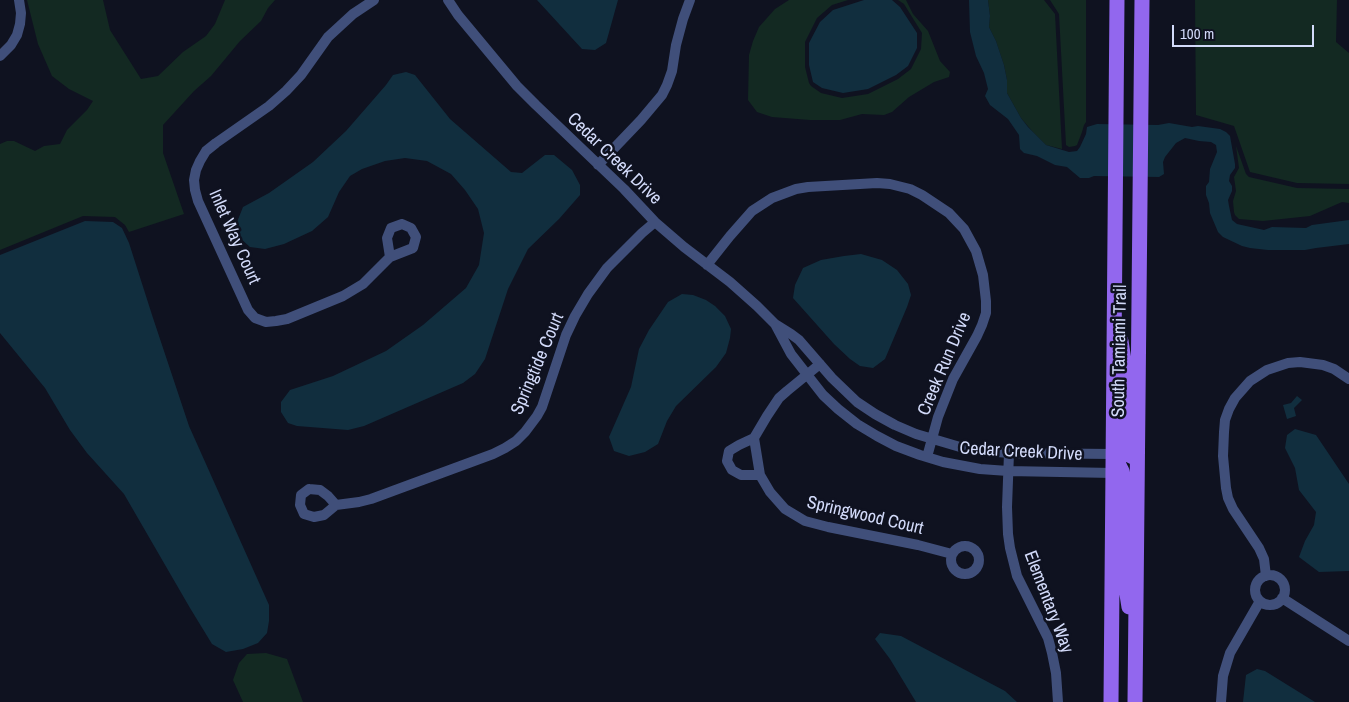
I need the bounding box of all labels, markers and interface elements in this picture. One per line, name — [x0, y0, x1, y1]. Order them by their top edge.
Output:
scale bar — [1174, 15, 1316, 47]
text: 100 m — [1180, 23, 1214, 44]
street label: Cedar Creek Drive — [562, 108, 666, 210]
street label: Inlet Way Court — [204, 186, 264, 288]
street label: South Tamiami Trail — [1108, 285, 1132, 417]
street label: Creek Run Drive — [914, 309, 976, 419]
street label: Springtide Court — [507, 310, 569, 418]
street label: Cedar Creek Drive — [959, 438, 1083, 466]
street label: Springwood Court — [805, 492, 925, 540]
street label: Elementary Way — [1019, 548, 1077, 656]

